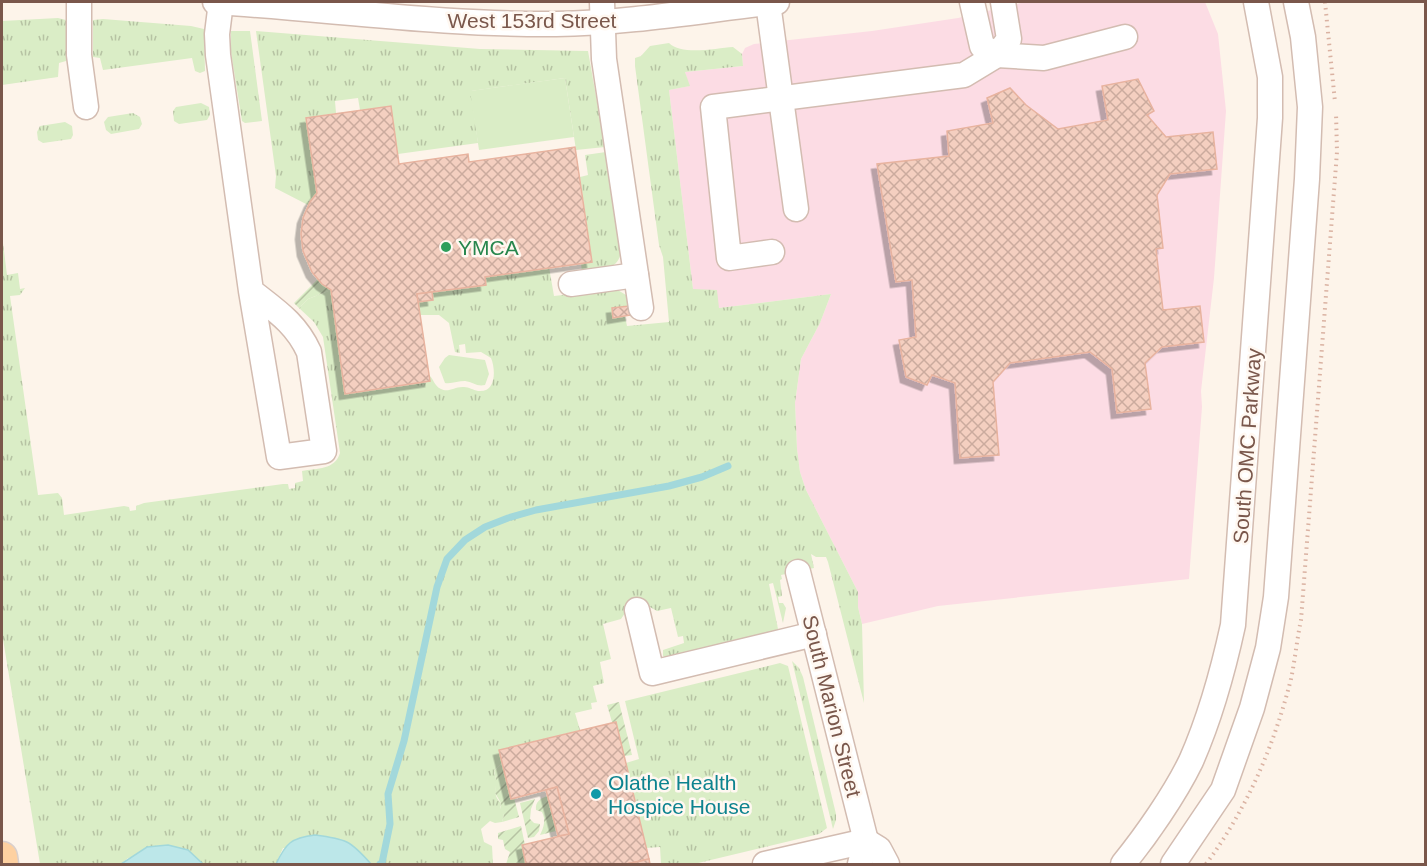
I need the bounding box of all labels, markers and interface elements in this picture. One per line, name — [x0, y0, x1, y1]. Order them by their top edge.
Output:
street label: West 153rd Street — [448, 9, 617, 32]
place label: YMCA — [458, 236, 519, 259]
marker: YMCA — [439, 240, 453, 254]
street label: South OMC Parkway — [1229, 347, 1265, 545]
street label: South Marion Street — [798, 613, 866, 800]
place label: Olathe Health Hospice House — [608, 771, 750, 818]
marker: Olathe Health Hospice House — [589, 787, 603, 801]

